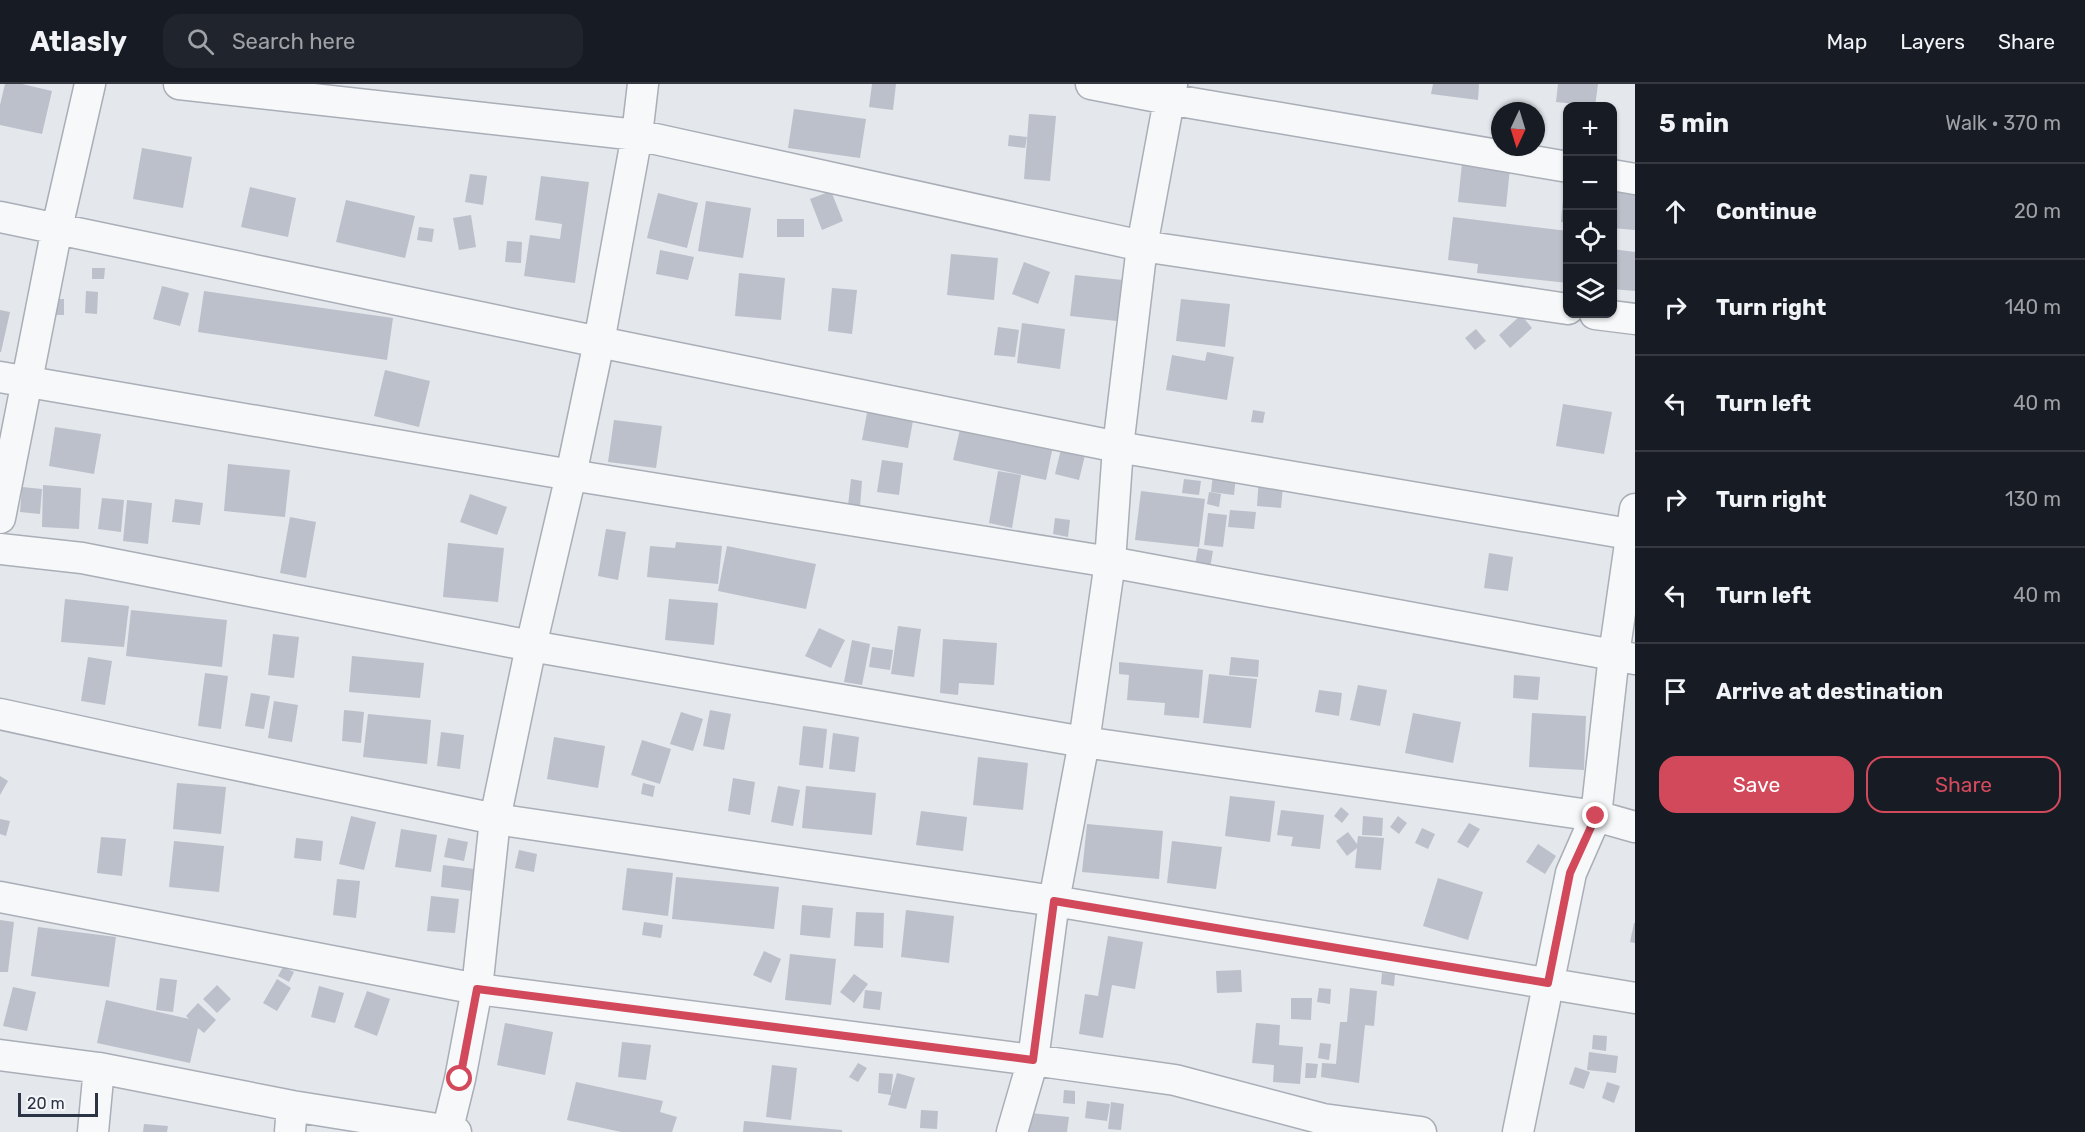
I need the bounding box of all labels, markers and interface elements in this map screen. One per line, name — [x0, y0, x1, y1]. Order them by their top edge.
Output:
search box — [163, 14, 583, 68]
text: Atlasly — [30, 25, 127, 58]
icon: search — [184, 25, 217, 58]
text: Search here — [232, 28, 355, 55]
text: Map — [1826, 29, 1867, 54]
text: Layers — [1900, 29, 1965, 54]
text: Share — [1998, 29, 2055, 54]
north arrow — [1491, 102, 1545, 156]
map controls — [1563, 102, 1617, 318]
button: + — [1563, 102, 1617, 156]
text: 5 min — [1659, 108, 1729, 139]
text: Walk · 370 m — [1945, 111, 2061, 135]
button: − — [1563, 156, 1617, 210]
icon: ahead — [1659, 195, 1692, 228]
text: Continue — [1716, 198, 1817, 225]
text: 20 m — [2014, 199, 2061, 223]
button: locate — [1563, 210, 1617, 264]
button: layers — [1563, 264, 1617, 318]
icon: right — [1659, 291, 1692, 324]
text: Turn right — [1716, 294, 1826, 321]
text: 140 m — [2005, 295, 2061, 319]
icon: left — [1659, 387, 1692, 420]
text: Turn left — [1716, 390, 1811, 417]
text: 40 m — [2013, 391, 2061, 415]
icon: right — [1659, 483, 1692, 516]
text: Turn right — [1716, 486, 1826, 513]
text: 130 m — [2005, 487, 2061, 511]
icon: left — [1659, 579, 1692, 612]
text: Turn left — [1716, 582, 1811, 609]
text: 40 m — [2013, 583, 2061, 607]
icon: arrive — [1659, 675, 1692, 708]
text: Arrive at destination — [1716, 678, 1943, 705]
button: Save — [1659, 756, 1854, 813]
button: Share — [1866, 756, 2061, 813]
route end — [1582, 802, 1608, 828]
route start — [446, 1065, 472, 1091]
scale bar — [18, 1090, 98, 1118]
text: 20 m — [27, 1094, 65, 1113]

